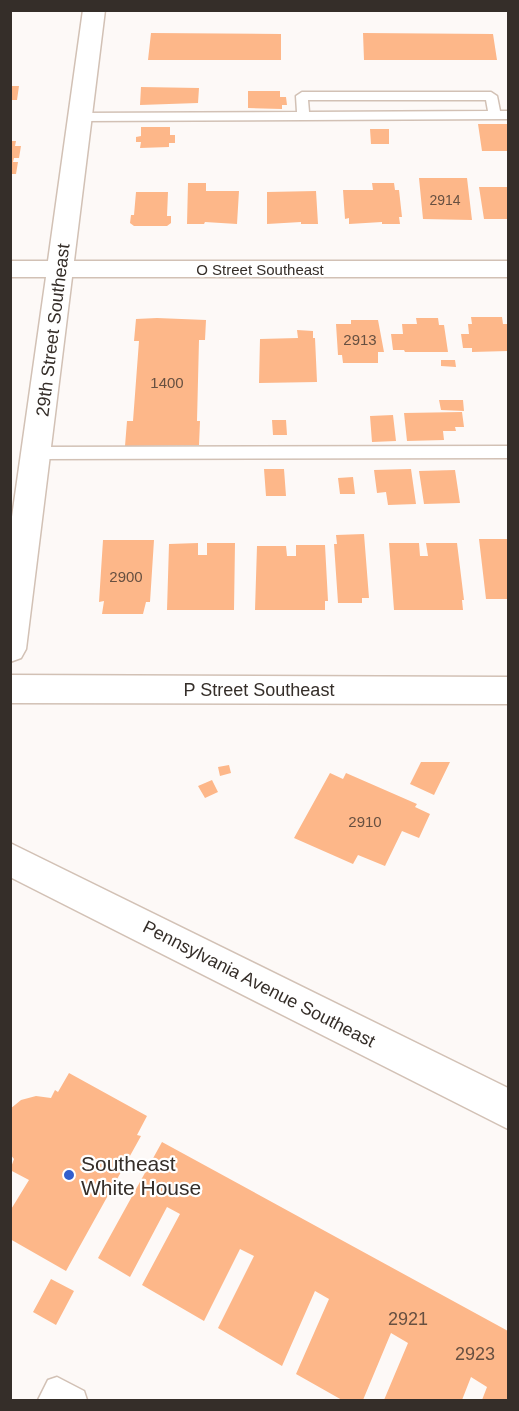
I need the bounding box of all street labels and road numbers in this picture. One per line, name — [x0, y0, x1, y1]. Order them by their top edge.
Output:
street label: 29th Street Southeast — [32, 242, 74, 418]
street label: O Street Southeast — [196, 261, 325, 278]
street label: P Street Southeast — [184, 680, 334, 700]
street label: Pennsylvania Avenue Southeast — [140, 917, 378, 1051]

